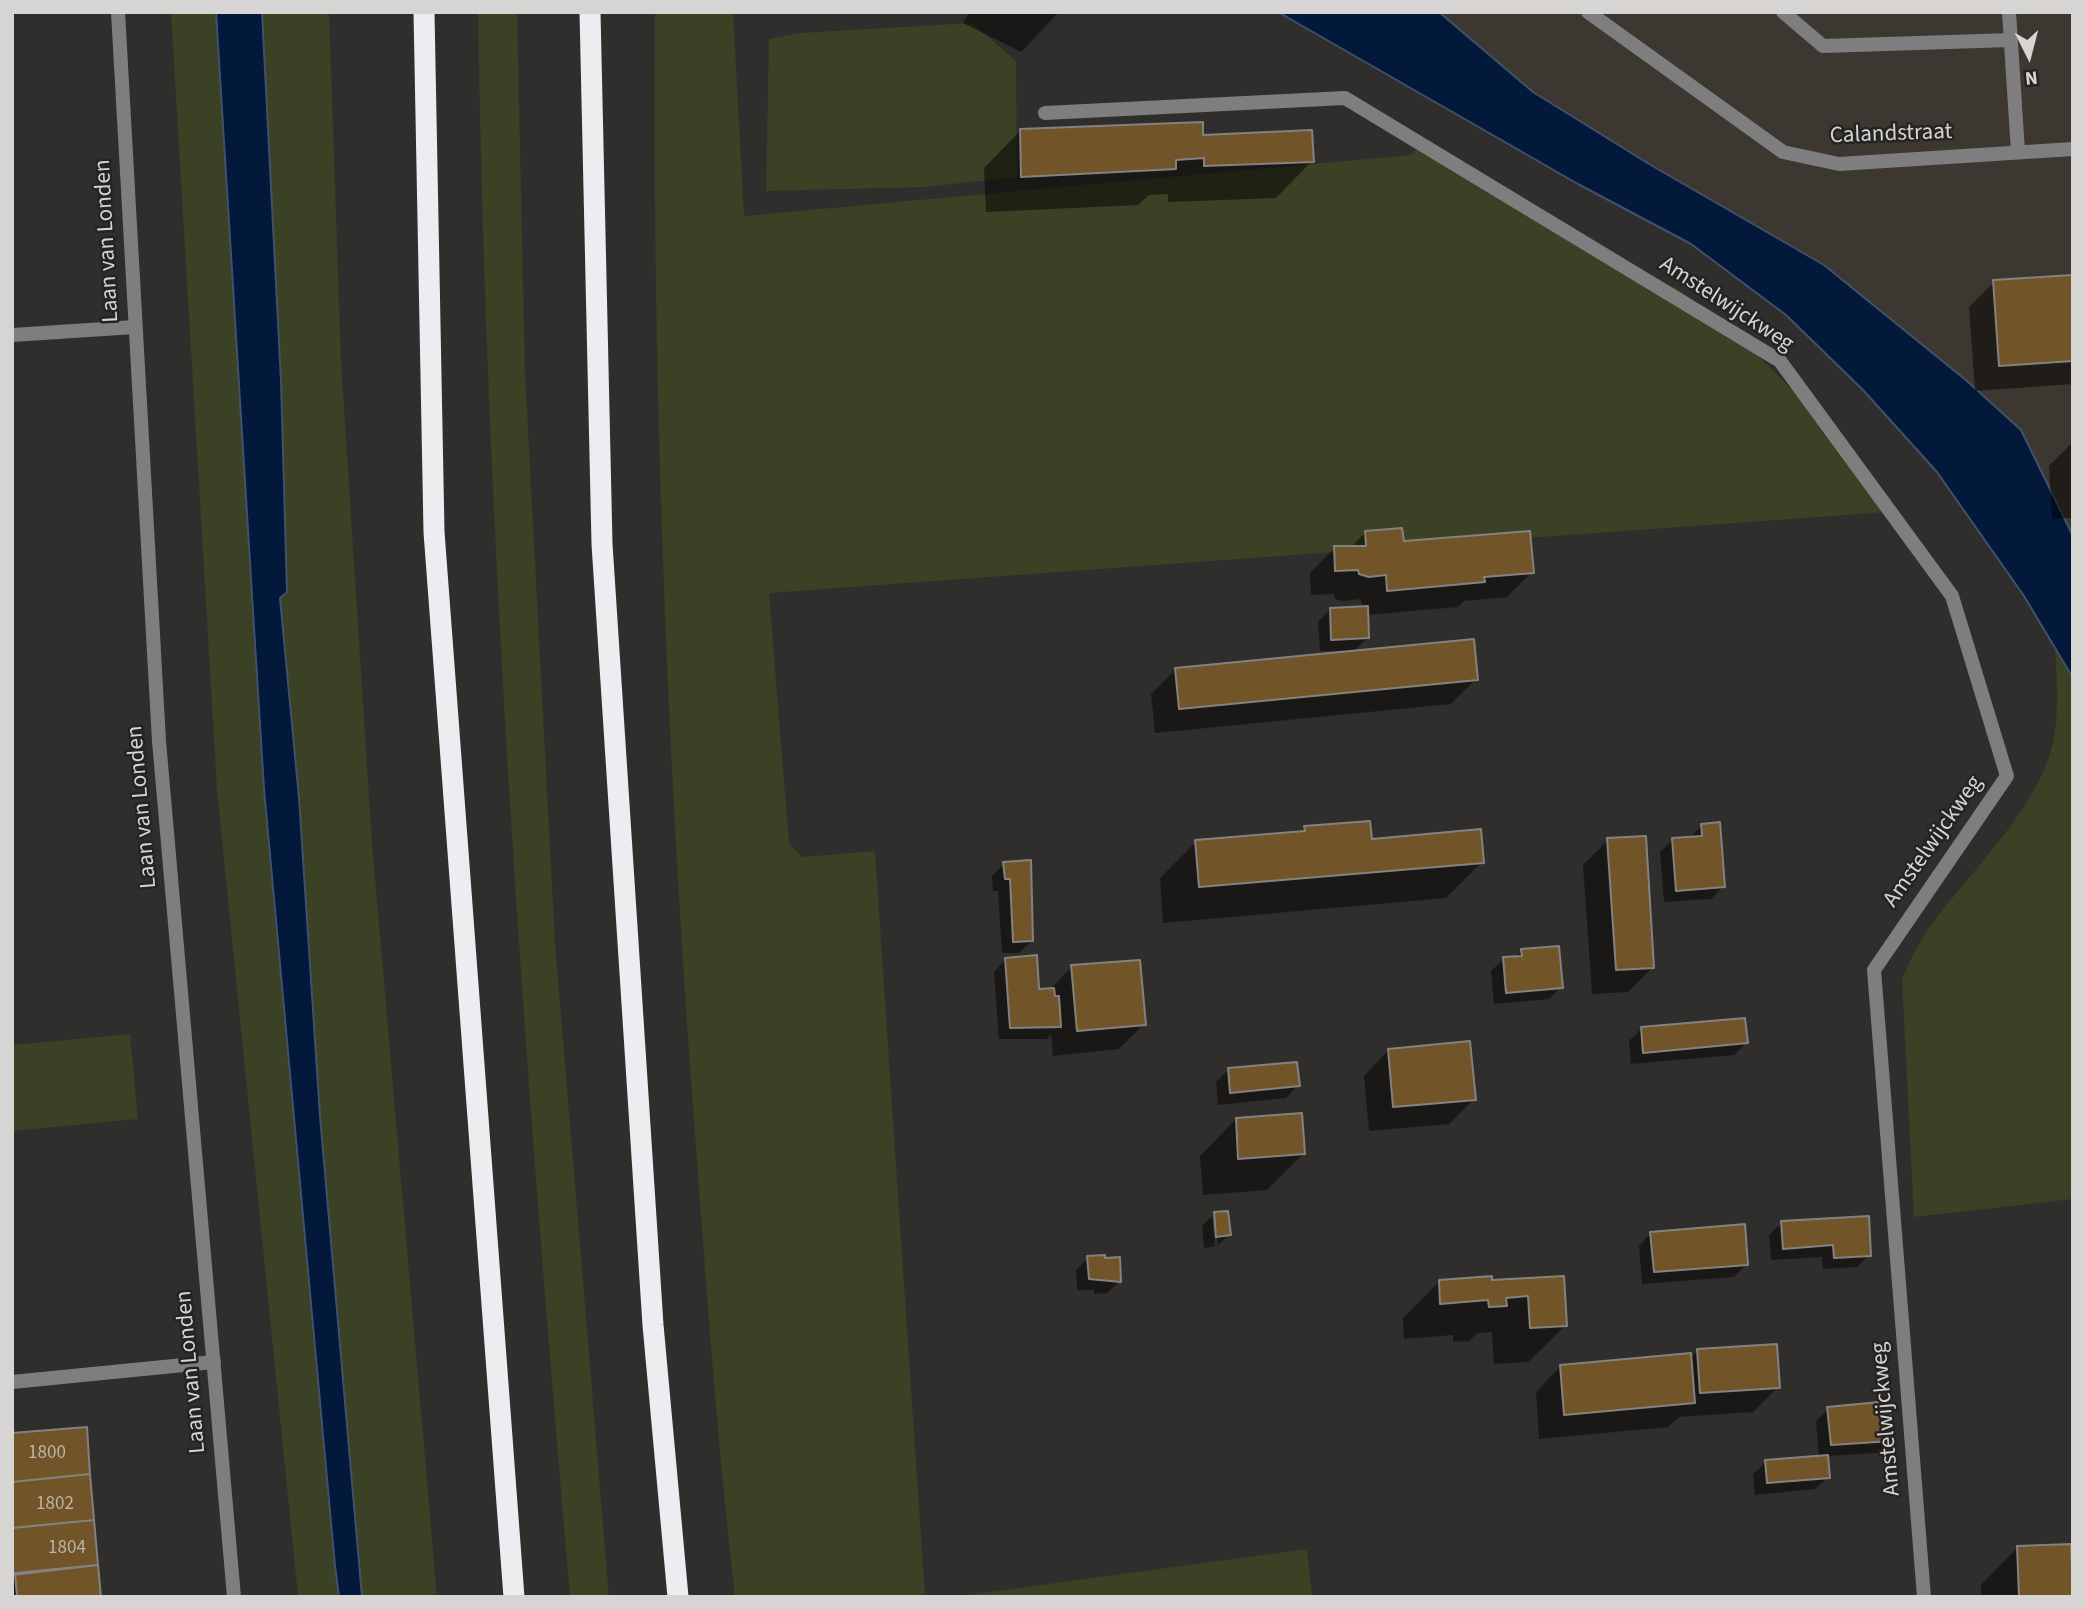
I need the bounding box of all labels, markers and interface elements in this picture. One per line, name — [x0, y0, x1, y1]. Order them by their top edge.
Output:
north arrow — [1994, 21, 2064, 91]
text: N — [2024, 63, 2039, 91]
street label: Calandstraat — [1829, 119, 1953, 151]
street label: Laan van Londen — [90, 159, 126, 323]
street label: Amstelwijckweg — [1654, 251, 1798, 359]
street label: Laan van Londen — [122, 724, 164, 890]
street label: Amstelwijckweg — [1878, 771, 1990, 913]
street label: Laan van Londen — [171, 1289, 213, 1455]
street label: Amstelwijckweg — [1867, 1341, 1907, 1497]
house number: 1800 — [28, 1443, 66, 1465]
house number: 1802 — [36, 1494, 74, 1516]
house number: 1804 — [48, 1538, 86, 1560]

